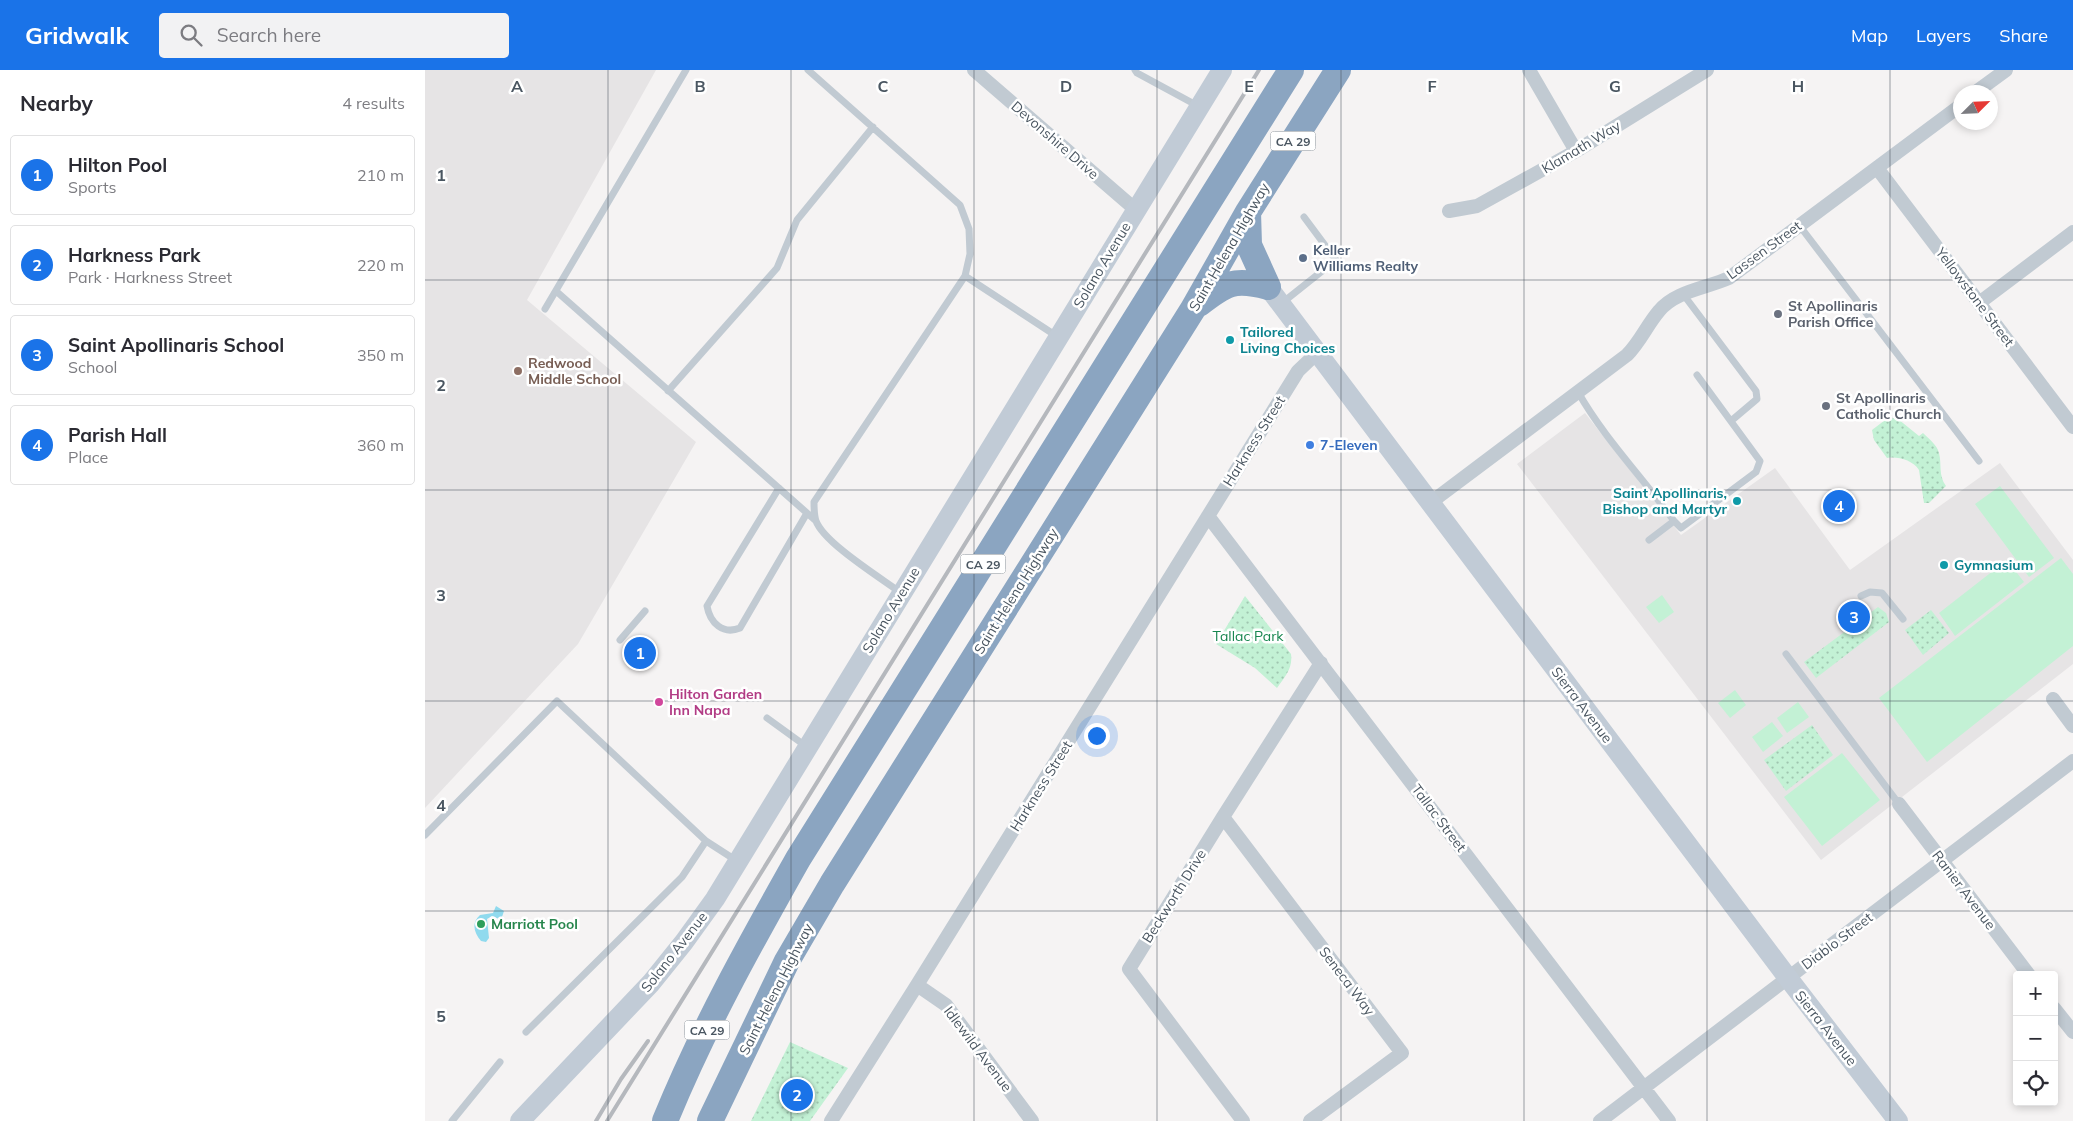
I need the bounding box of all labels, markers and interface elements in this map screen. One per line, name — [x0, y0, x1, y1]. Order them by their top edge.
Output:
search box — [159, 13, 509, 58]
text: Gridwalk — [25, 20, 129, 50]
icon: search — [177, 21, 205, 49]
text: Search here — [217, 23, 321, 47]
text: Map — [1851, 24, 1888, 47]
text: Layers — [1916, 24, 1971, 47]
text: Share — [1999, 24, 2048, 47]
text: A — [511, 76, 523, 96]
text: B — [694, 76, 706, 96]
text: C — [878, 76, 889, 96]
text: D — [1060, 76, 1072, 96]
text: E — [1244, 76, 1254, 96]
text: F — [1427, 76, 1437, 96]
text: G — [1609, 76, 1621, 96]
text: H — [1792, 76, 1804, 96]
north arrow — [1953, 85, 1998, 130]
text: Nearby — [20, 90, 93, 116]
text: 4 results — [342, 93, 405, 113]
street label: Devonshire Drive — [1008, 97, 1102, 183]
street label: Klamath Way — [1538, 116, 1624, 178]
road number: CA 29 — [1271, 131, 1315, 150]
text: Hilton Pool — [68, 153, 167, 177]
text: 1 — [32, 165, 42, 185]
text: 210 m — [357, 165, 404, 185]
text: 1 — [436, 165, 446, 185]
text: Sports — [68, 177, 116, 197]
street label: Saint Helena Highway — [1185, 179, 1273, 314]
street label: Lassen Street — [1723, 217, 1805, 283]
street label: Solano Avenue — [1069, 219, 1135, 311]
place label: Keller Williams Realty — [1313, 241, 1418, 275]
text: Harkness Park — [68, 243, 201, 267]
street label: Yellowstone Street — [1931, 243, 2018, 350]
marker: Keller Williams Realty — [1297, 252, 1309, 264]
text: 2 — [32, 255, 42, 275]
text: 220 m — [357, 255, 404, 275]
text: Park · Harkness Street — [68, 267, 232, 287]
place label: St Apollinaris Parish Office — [1788, 297, 1878, 331]
marker: St Apollinaris Parish Office — [1772, 308, 1784, 320]
place label: Tailored Living Choices — [1240, 323, 1335, 357]
text: Saint Apollinaris School — [68, 333, 284, 357]
marker: Tailored Living Choices — [1224, 334, 1236, 346]
text: 3 — [32, 345, 42, 365]
text: 350 m — [357, 345, 404, 365]
place label: Redwood Middle School — [528, 354, 621, 388]
text: School — [68, 357, 117, 377]
marker: Redwood Middle School — [512, 365, 524, 377]
text: 2 — [436, 375, 446, 395]
place label: St Apollinaris Catholic Church — [1836, 389, 1942, 423]
street label: Harkness Street — [1219, 392, 1289, 490]
marker: St Apollinaris Catholic Church — [1820, 400, 1832, 412]
text: Parish Hall — [68, 423, 167, 447]
text: 4 — [32, 435, 42, 455]
text: 360 m — [357, 435, 404, 455]
place label: 7-Eleven — [1320, 436, 1378, 454]
marker: 7-Eleven — [1304, 439, 1316, 451]
text: Place — [68, 447, 108, 467]
place label: Saint Apollinaris, Bishop and Martyr — [1603, 484, 1727, 518]
pin: 4 — [1823, 487, 1855, 525]
marker: Saint Apollinaris, Bishop and Martyr — [1731, 495, 1743, 507]
street label: Saint Helena Highway — [970, 524, 1062, 657]
road number: CA 29 — [961, 554, 1005, 574]
place label: Gymnasium — [1954, 556, 2033, 574]
marker: Gymnasium — [1938, 559, 1950, 571]
street label: Solano Avenue — [858, 564, 924, 656]
text: 3 — [436, 585, 446, 605]
pin: 3 — [1838, 598, 1870, 636]
park label: Tallac Park — [1213, 627, 1284, 645]
pin: 1 — [624, 634, 656, 672]
street label: Sierra Avenue — [1548, 663, 1616, 747]
place label: Hilton Garden Inn Napa — [669, 685, 762, 719]
marker: Hilton Garden Inn Napa — [653, 696, 665, 708]
your location — [1084, 723, 1110, 749]
street label: Harkness Street — [1006, 737, 1076, 835]
street label: Tallac Street — [1408, 781, 1470, 855]
text: 4 — [436, 795, 446, 815]
street label: Beckworth Drive — [1138, 846, 1210, 946]
street label: Ranier Avenue — [1928, 847, 2000, 933]
street label: Solano Avenue — [637, 908, 711, 996]
street label: Diablo Street — [1798, 908, 1876, 974]
place label: Marriott Pool — [491, 915, 578, 933]
marker: Marriott Pool — [475, 918, 487, 930]
street label: Saint Helena Highway — [735, 920, 817, 1058]
street label: Seneca Way — [1315, 943, 1379, 1019]
map controls — [2013, 971, 2058, 1106]
button: + — [2013, 971, 2058, 1016]
street label: Sierra Avenue — [1791, 987, 1861, 1069]
street label: Idlewild Avenue — [940, 1003, 1016, 1095]
text: 5 — [436, 1006, 446, 1026]
button: − — [2013, 1016, 2058, 1061]
road number: CA 29 — [685, 1020, 729, 1040]
button: locate — [2013, 1061, 2058, 1106]
pin: 2 — [781, 1076, 813, 1114]

